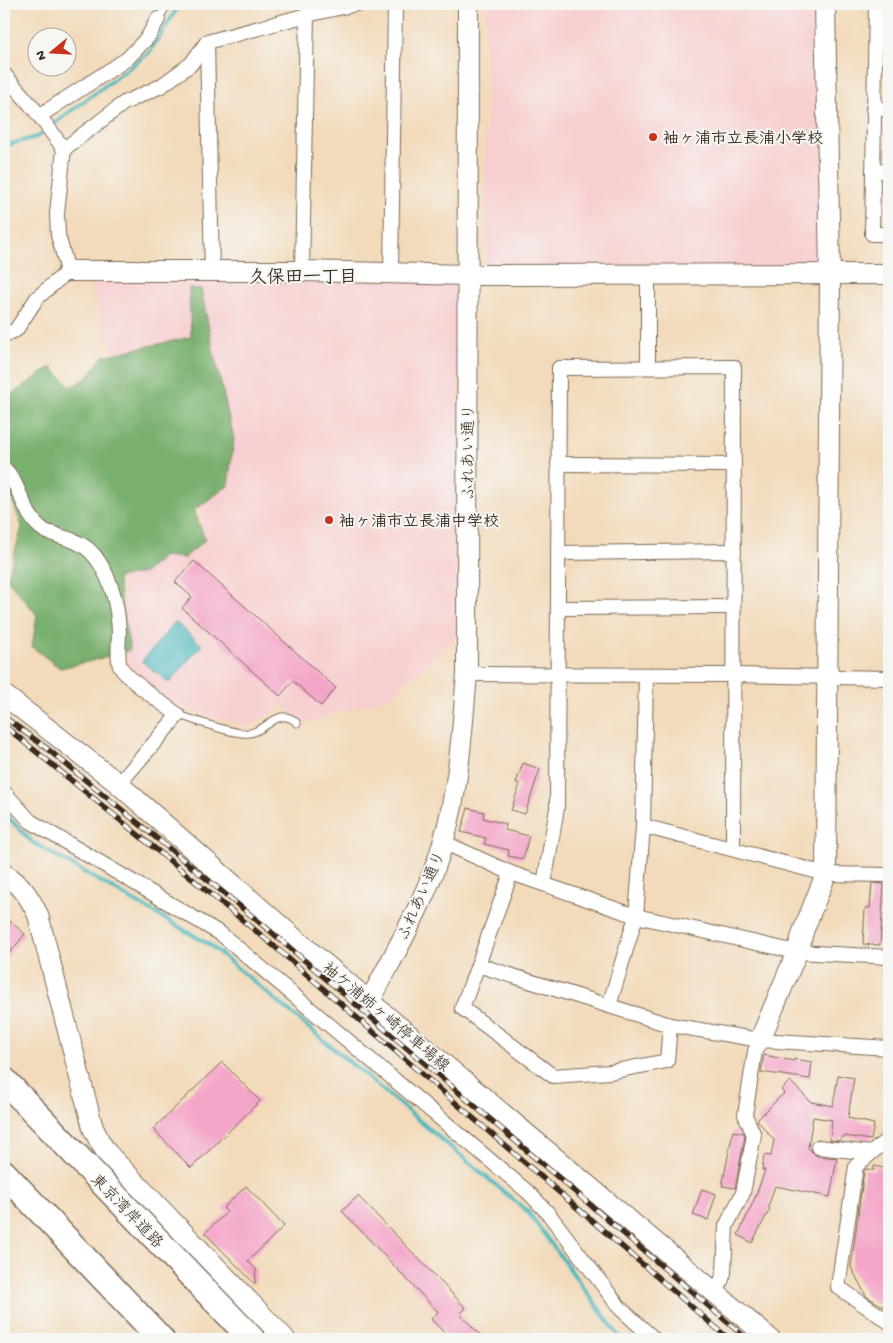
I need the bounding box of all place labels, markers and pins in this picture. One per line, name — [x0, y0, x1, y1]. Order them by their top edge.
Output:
place label: 袖ヶ浦市立長浦小学校 — [663, 129, 823, 150]
marker: 袖ヶ浦市立長浦小学校 — [647, 131, 659, 143]
place label: 袖ヶ浦市立長浦中学校 — [339, 512, 499, 533]
marker: 袖ヶ浦市立長浦中学校 — [323, 514, 335, 526]

